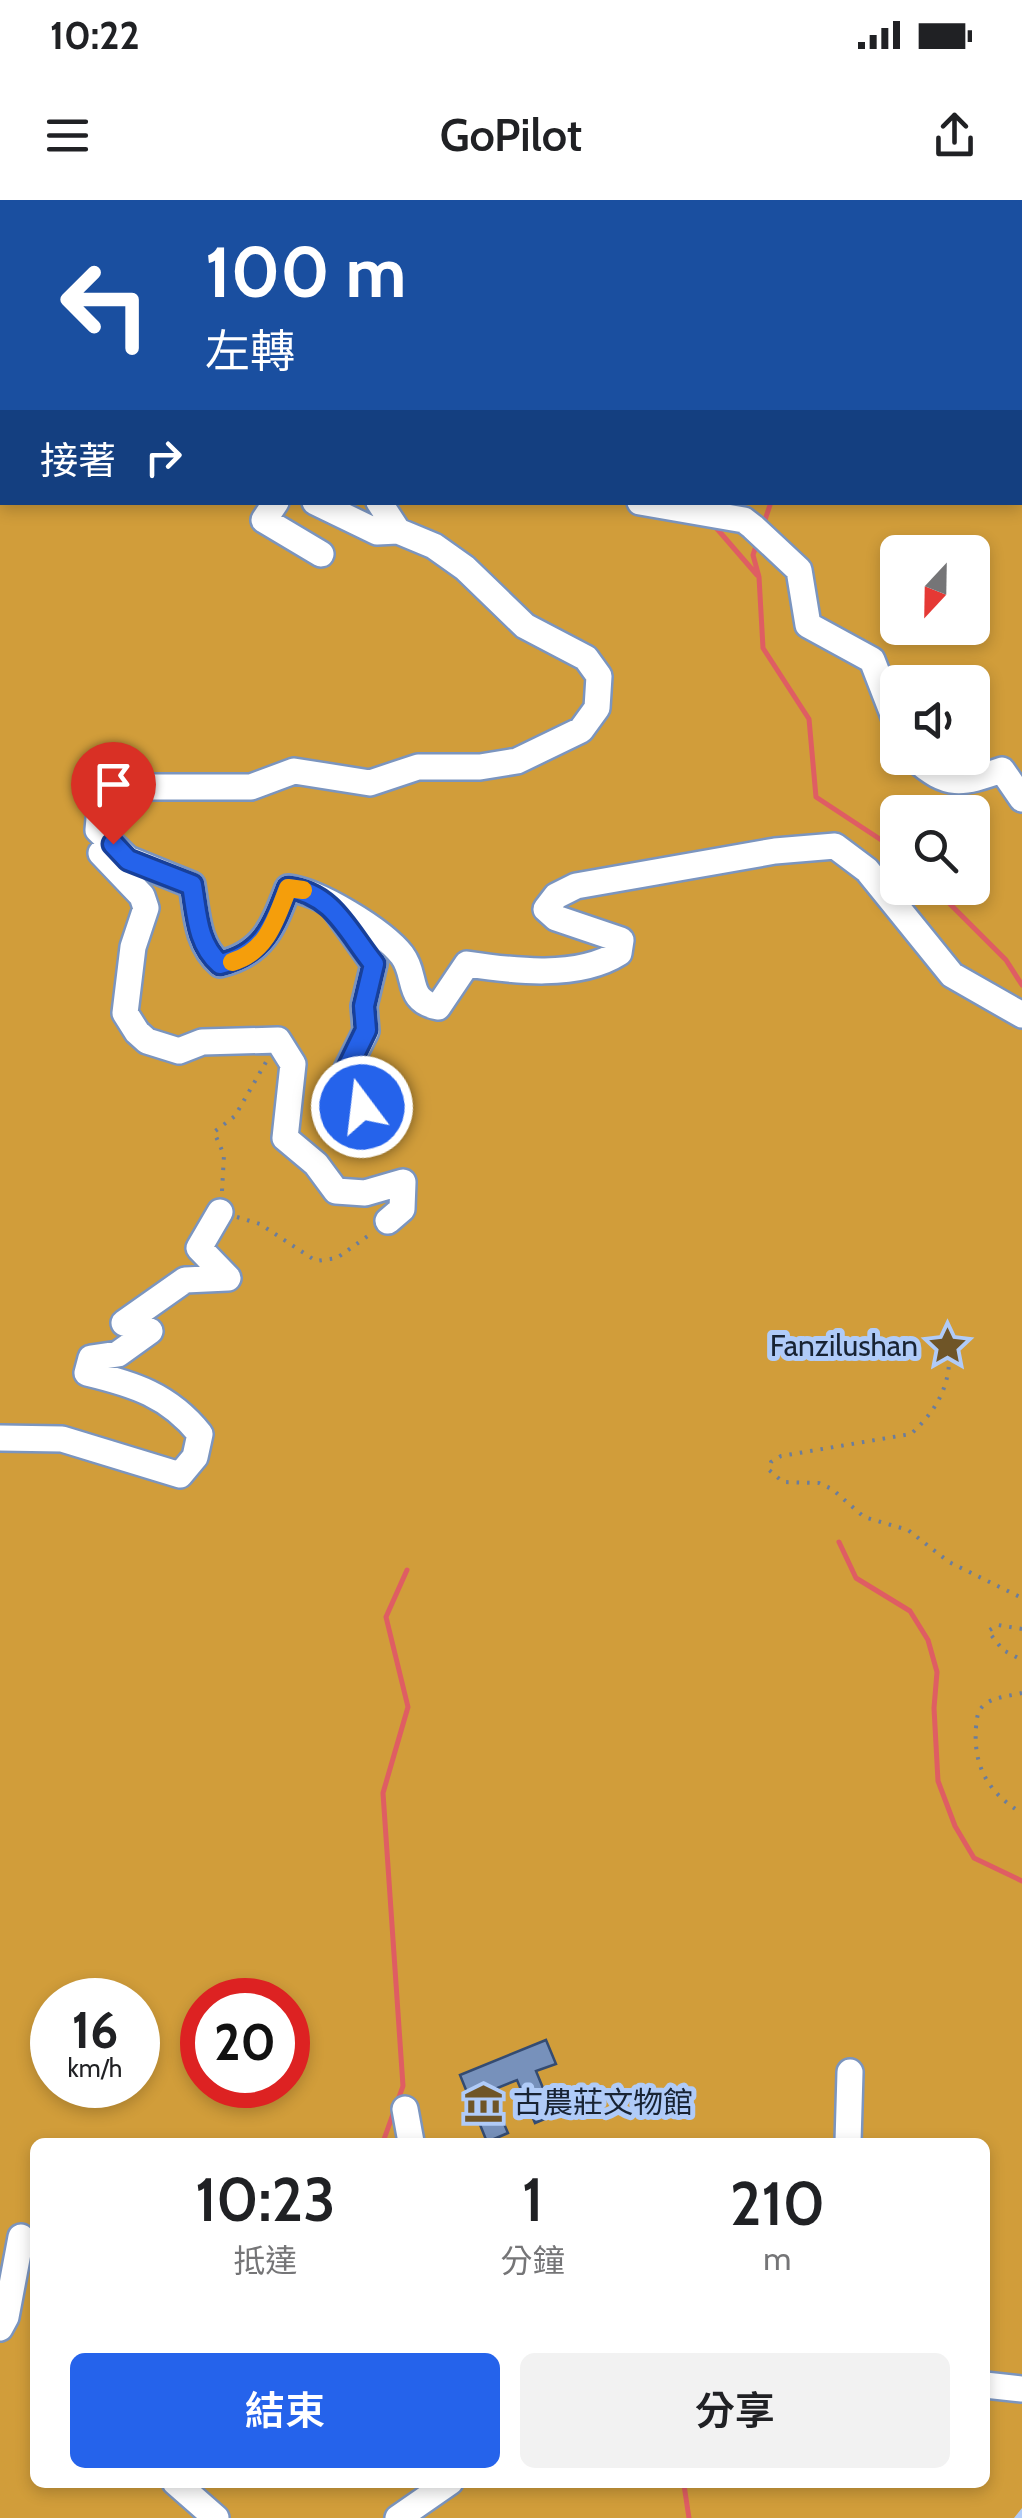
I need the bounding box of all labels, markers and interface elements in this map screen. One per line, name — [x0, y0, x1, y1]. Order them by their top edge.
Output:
text: 10:22 — [50, 12, 140, 59]
icon: menu — [40, 108, 95, 163]
text: GoPilot — [440, 108, 582, 162]
icon: share — [927, 108, 982, 163]
text: 100 m — [205, 229, 406, 315]
icon: left — [40, 240, 170, 370]
text: 左轉 — [205, 324, 295, 378]
icon: right — [136, 430, 191, 485]
text: 接著 — [40, 437, 116, 484]
north arrow — [880, 535, 990, 645]
map controls — [880, 535, 990, 905]
button: sound — [880, 665, 990, 775]
pin — [71, 742, 156, 845]
icon: arrive — [86, 757, 141, 812]
button: search — [880, 795, 990, 905]
position arrow — [310, 1055, 414, 1159]
place icon: Fanzilushan — [927, 1325, 969, 1367]
place label: Fanzilushan — [770, 1327, 918, 1364]
speed limit sign: 20 — [180, 1978, 310, 2108]
text: 16 — [72, 2000, 118, 2061]
text: km/h — [68, 2053, 122, 2083]
museum icon: 古農莊文物館 — [462, 2082, 504, 2124]
place label: 古農莊文物館 — [513, 2084, 693, 2121]
text: 10:23 — [195, 2163, 336, 2236]
text: 1 — [522, 2163, 543, 2236]
text: 210 — [730, 2167, 825, 2240]
text: m — [763, 2239, 791, 2278]
text: 抵達 — [233, 2241, 297, 2280]
text: 分鐘 — [501, 2241, 565, 2280]
button: 結束 — [70, 2353, 500, 2468]
button: 分享 — [520, 2353, 950, 2468]

